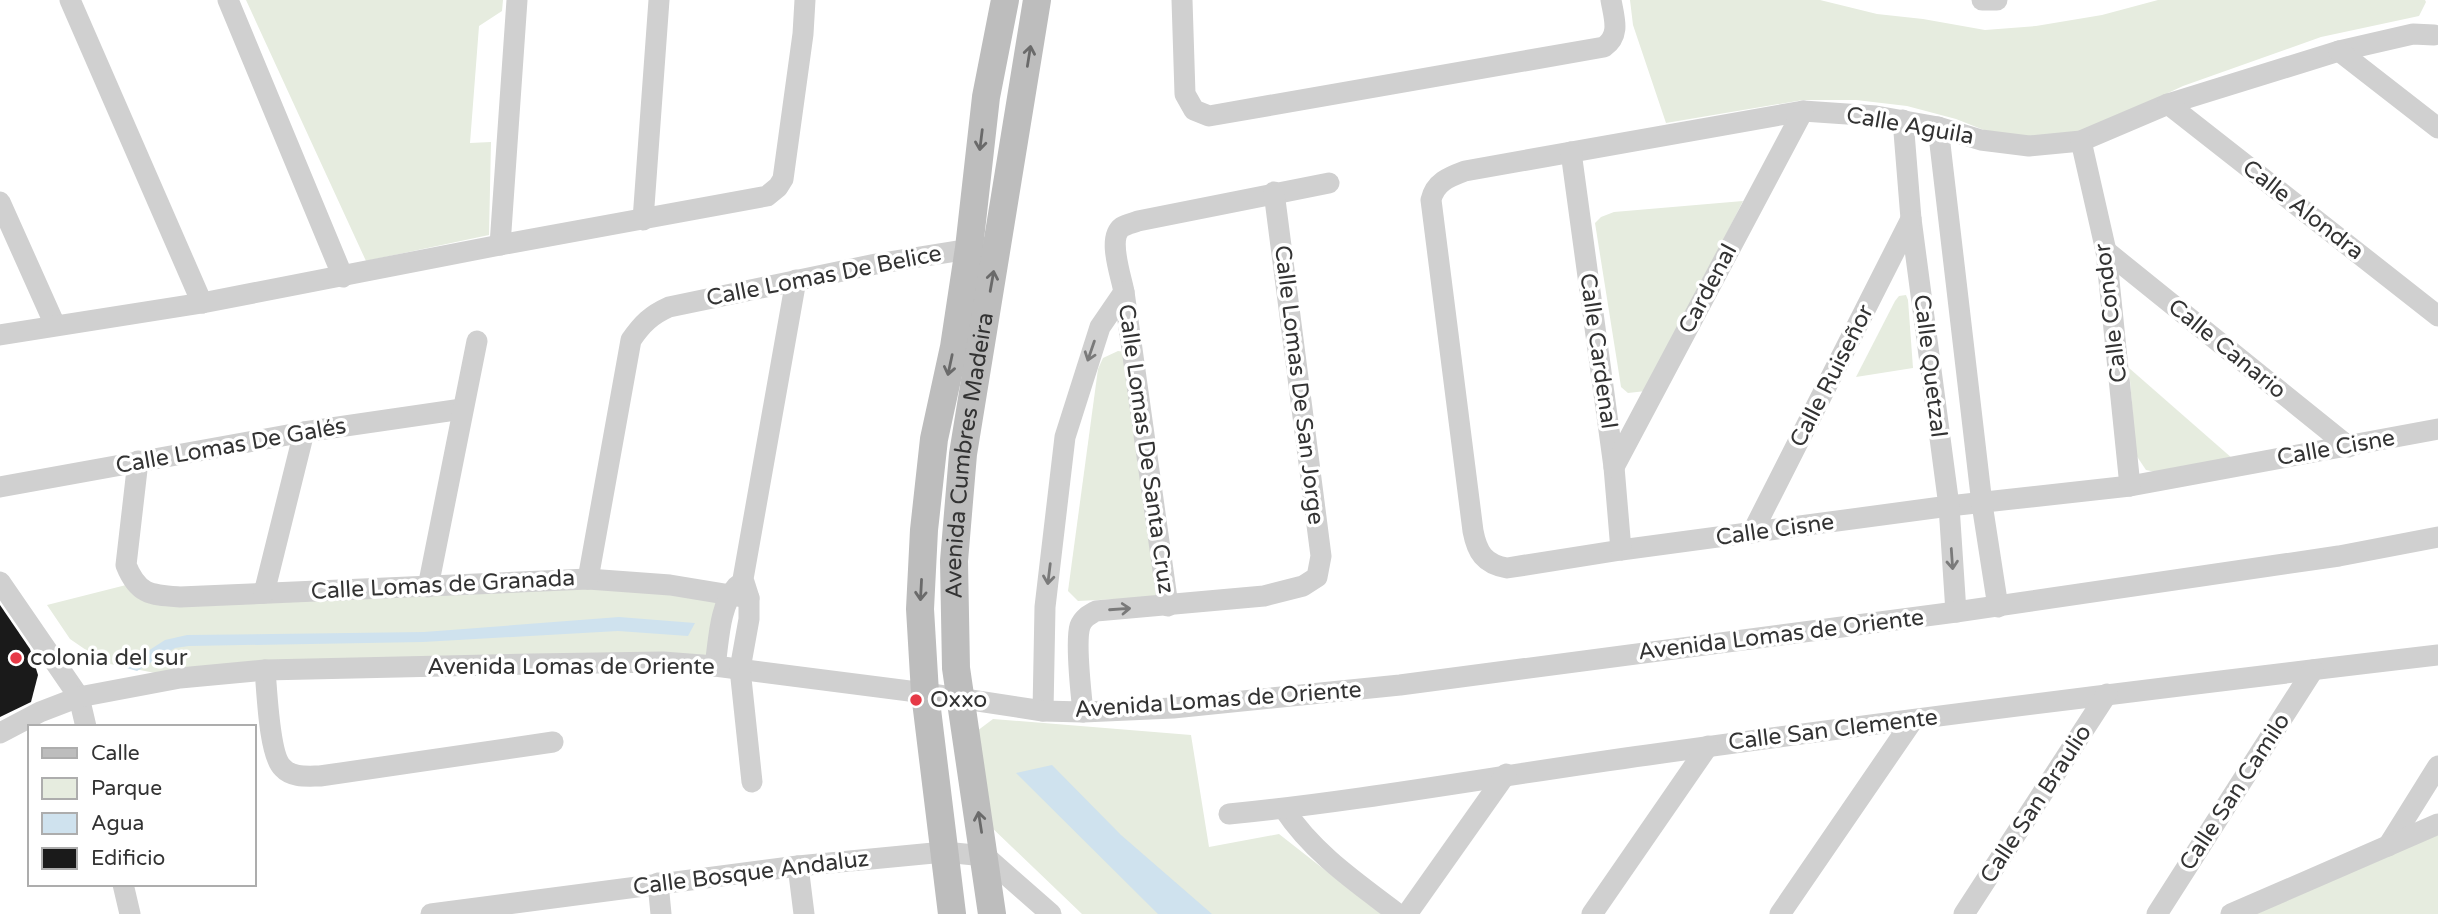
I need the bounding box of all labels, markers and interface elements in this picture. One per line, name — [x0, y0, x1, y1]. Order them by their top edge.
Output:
one-way arrow — [1022, 45, 1035, 68]
street label: Calle Aguila — [1844, 101, 1976, 151]
one-way arrow — [974, 128, 987, 150]
street label: Calle Alondra — [2237, 154, 2369, 266]
street label: Calle Lomas De Belice — [704, 239, 944, 313]
street label: Cardenal — [1673, 239, 1743, 339]
street label: Calle Condor — [2089, 241, 2133, 384]
street label: Calle Lomas De San Jorge — [1268, 244, 1330, 526]
one-way arrow — [986, 270, 999, 293]
street label: Calle Cardenal — [1573, 271, 1623, 431]
street label: Calle Quetzal — [1907, 293, 1953, 439]
street label: Calle Canario — [2162, 293, 2292, 405]
street label: Calle Ruiseñor — [1784, 300, 1880, 452]
street label: Calle Lomas De Santa Cruz — [1112, 302, 1180, 596]
street label: Avenida Cumbres Madeira — [940, 310, 1000, 599]
one-way arrow — [1084, 339, 1096, 361]
one-way arrow — [942, 353, 956, 376]
street label: Calle Lomas De Galés — [114, 412, 348, 480]
street label: Calle Cisne — [2275, 424, 2397, 472]
street label: Calle Cisne — [1714, 508, 1836, 552]
one-way arrow — [1946, 548, 1959, 570]
one-way arrow — [1042, 562, 1055, 584]
street label: Calle Lomas de Granada — [310, 564, 576, 606]
one-way arrow — [915, 578, 928, 601]
one-way arrow — [1108, 602, 1131, 615]
street label: Avenida Lomas de Oriente — [1636, 604, 1926, 666]
place label: colonia del sur — [30, 644, 188, 672]
marker: colonia del sur — [8, 650, 24, 666]
street label: Avenida Lomas de Oriente — [427, 653, 715, 681]
street label: Avenida Lomas de Oriente — [1074, 676, 1362, 724]
place label: Oxxo — [930, 686, 987, 714]
marker: Oxxo — [908, 692, 924, 708]
street label: Calle San Clemente — [1727, 703, 1939, 757]
street label: Calle San Camilo — [2174, 708, 2296, 876]
street label: Calle San Braulio — [1974, 720, 2098, 888]
legend — [28, 725, 256, 886]
text: Calle — [91, 741, 140, 766]
text: Parque — [91, 776, 162, 801]
text: Agua — [91, 811, 144, 836]
one-way arrow — [973, 811, 986, 834]
street label: Calle Bosque Andaluz — [631, 845, 871, 901]
text: Edificio — [91, 846, 165, 871]

